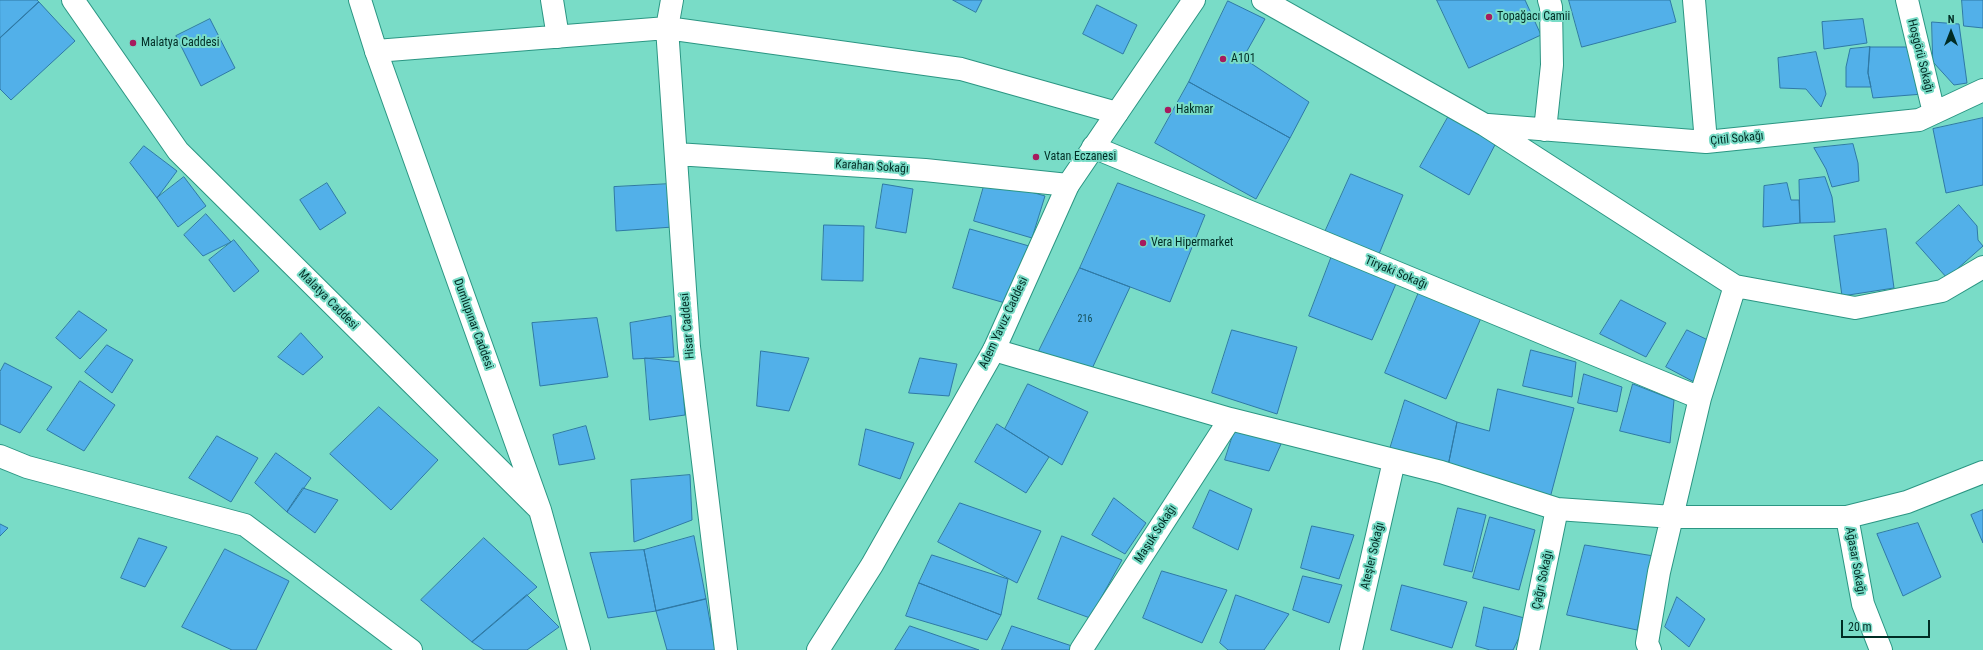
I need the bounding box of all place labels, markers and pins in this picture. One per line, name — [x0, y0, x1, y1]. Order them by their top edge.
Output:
place label: Topağacı Camii — [1497, 10, 1570, 24]
marker: Topağacı Camii — [1484, 12, 1494, 22]
place label: Malatya Caddesi — [141, 36, 220, 50]
marker: Malatya Caddesi — [128, 38, 138, 48]
place label: A101 — [1231, 52, 1256, 66]
marker: A101 — [1218, 54, 1228, 64]
place label: Hakmar — [1176, 103, 1213, 117]
marker: Hakmar — [1163, 105, 1173, 115]
place label: Vatan Eczanesi — [1044, 150, 1116, 164]
marker: Vatan Eczanesi — [1031, 152, 1041, 162]
place label: Vera Hipermarket — [1151, 236, 1233, 250]
marker: Vera Hipermarket — [1138, 238, 1148, 248]

